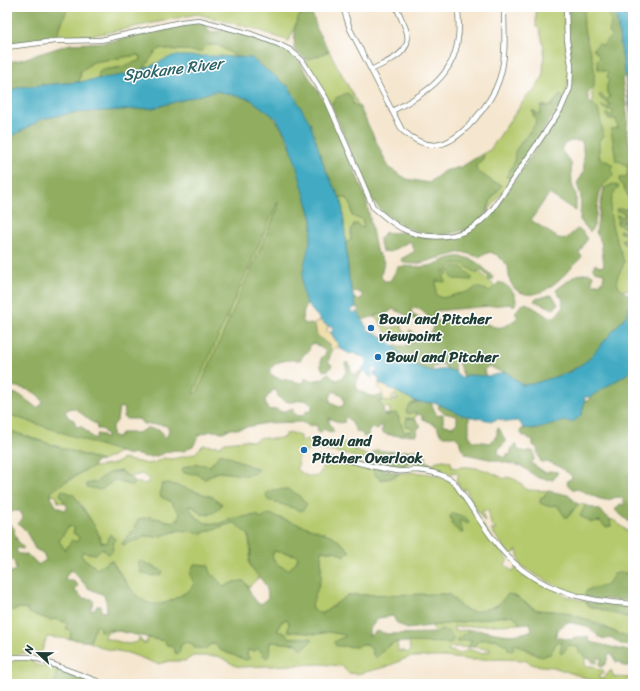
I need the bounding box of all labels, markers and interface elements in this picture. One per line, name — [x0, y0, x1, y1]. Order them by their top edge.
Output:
water label: Spokane River — [122, 48, 228, 89]
place label: Bowl and Pitcher viewpoint — [379, 306, 493, 349]
marker: Bowl and Pitcher viewpoint — [366, 323, 376, 333]
place label: Bowl and Pitcher — [386, 344, 500, 370]
marker: Bowl and Pitcher — [373, 352, 383, 362]
place label: Bowl and Pitcher Overlook — [312, 428, 423, 471]
marker: Bowl and Pitcher Overlook — [299, 445, 309, 455]
north arrow — [18, 633, 58, 673]
text: N — [19, 642, 40, 657]

